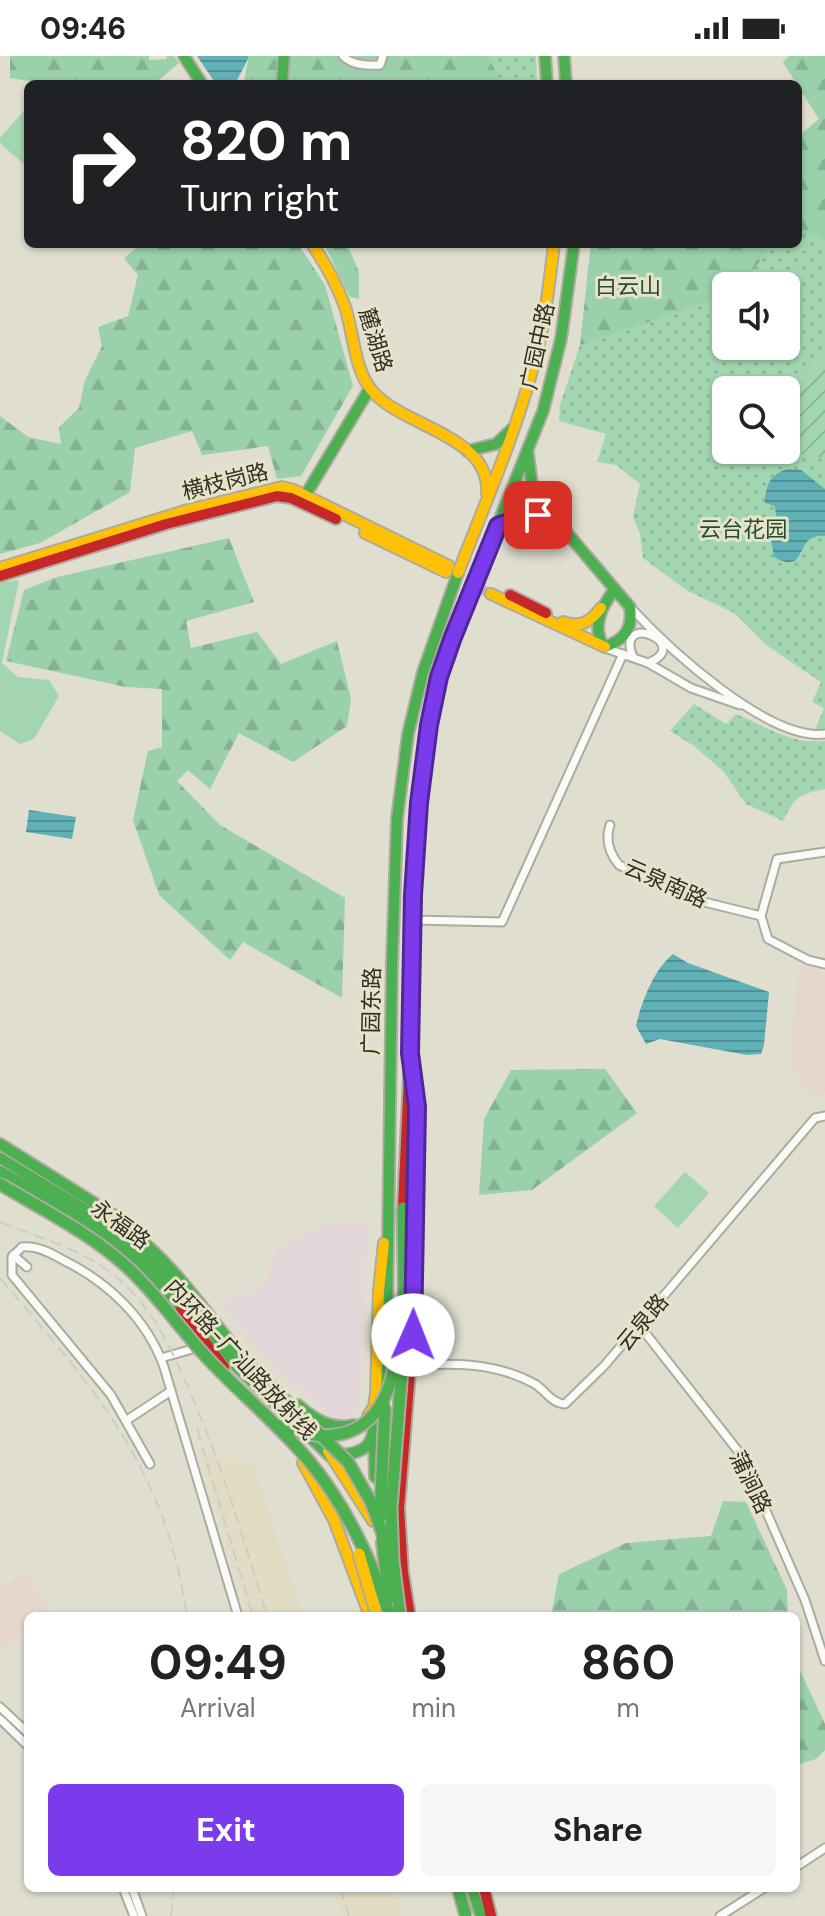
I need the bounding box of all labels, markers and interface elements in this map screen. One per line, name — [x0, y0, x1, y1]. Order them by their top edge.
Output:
text: 09:46 — [40, 9, 126, 48]
text: 820 m — [180, 104, 352, 177]
icon: right — [48, 112, 152, 216]
text: Turn right — [180, 175, 339, 222]
park label: 白云山 — [595, 272, 661, 301]
map controls — [712, 272, 800, 464]
button: sound — [712, 272, 800, 360]
street label: 广园中路 — [514, 300, 561, 392]
street label: 麓湖路 — [352, 304, 399, 376]
button: search — [712, 376, 800, 464]
street label: 横枝岗路 — [179, 457, 271, 506]
pin — [504, 481, 572, 549]
icon: arrive — [516, 493, 560, 537]
park label: 云台花园 — [699, 515, 787, 544]
street label: 云泉南路 — [620, 852, 712, 915]
street label: 广园东路 — [356, 967, 387, 1055]
street label: 永福路 — [85, 1193, 156, 1256]
street label: 内环路-广汕路放射线 — [158, 1273, 323, 1446]
street label: 云泉路 — [610, 1288, 675, 1357]
position arrow — [371, 1293, 455, 1377]
street label: 蒲涧路 — [723, 1446, 778, 1518]
text: 09:49 — [149, 1631, 287, 1694]
text: 3 — [419, 1631, 448, 1694]
text: 860 — [581, 1631, 675, 1694]
text: Arrival — [180, 1691, 256, 1725]
text: min — [412, 1691, 456, 1725]
text: m — [616, 1691, 640, 1725]
button: Exit — [48, 1784, 404, 1876]
button: Share — [420, 1784, 776, 1876]

